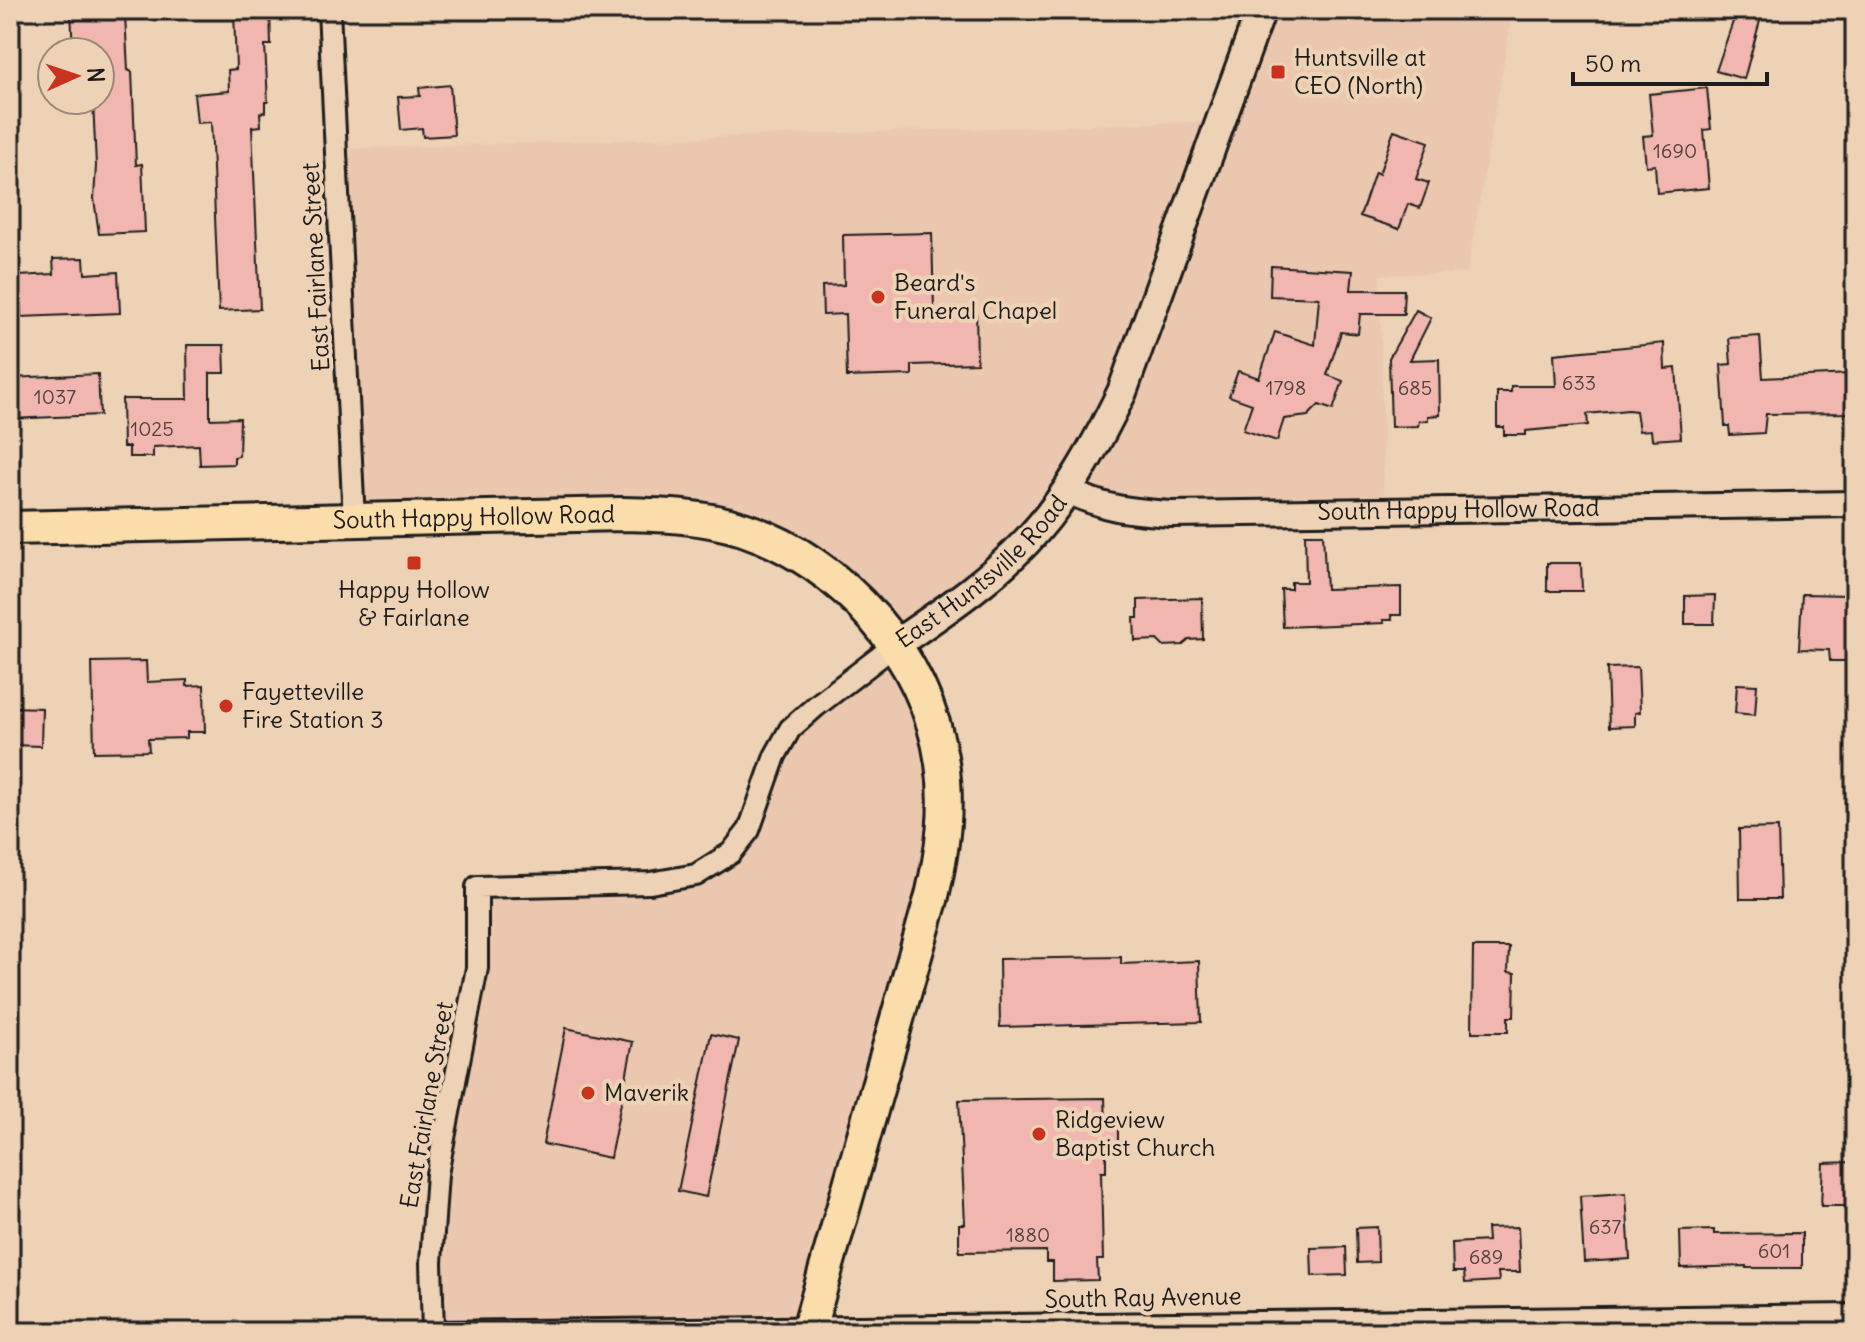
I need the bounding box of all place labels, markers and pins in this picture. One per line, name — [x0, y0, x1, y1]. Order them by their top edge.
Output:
place label: Huntsville at CEO (North) — [1294, 42, 1426, 100]
marker: Huntsville at CEO (North) — [1269, 63, 1287, 81]
place label: Beard's Funeral Chapel — [894, 267, 1057, 325]
marker: Beard's Funeral Chapel — [869, 288, 887, 306]
marker: Happy Hollow & Fairlane — [405, 554, 423, 572]
place label: Happy Hollow & Fairlane — [338, 574, 490, 632]
place label: Fayetteville Fire Station 3 — [242, 676, 384, 734]
marker: Fayetteville Fire Station 3 — [217, 697, 235, 715]
place label: Maverik — [604, 1077, 689, 1107]
marker: Maverik — [579, 1084, 597, 1102]
place label: Ridgeview Baptist Church — [1055, 1104, 1215, 1162]
marker: Ridgeview Baptist Church — [1030, 1125, 1048, 1143]

